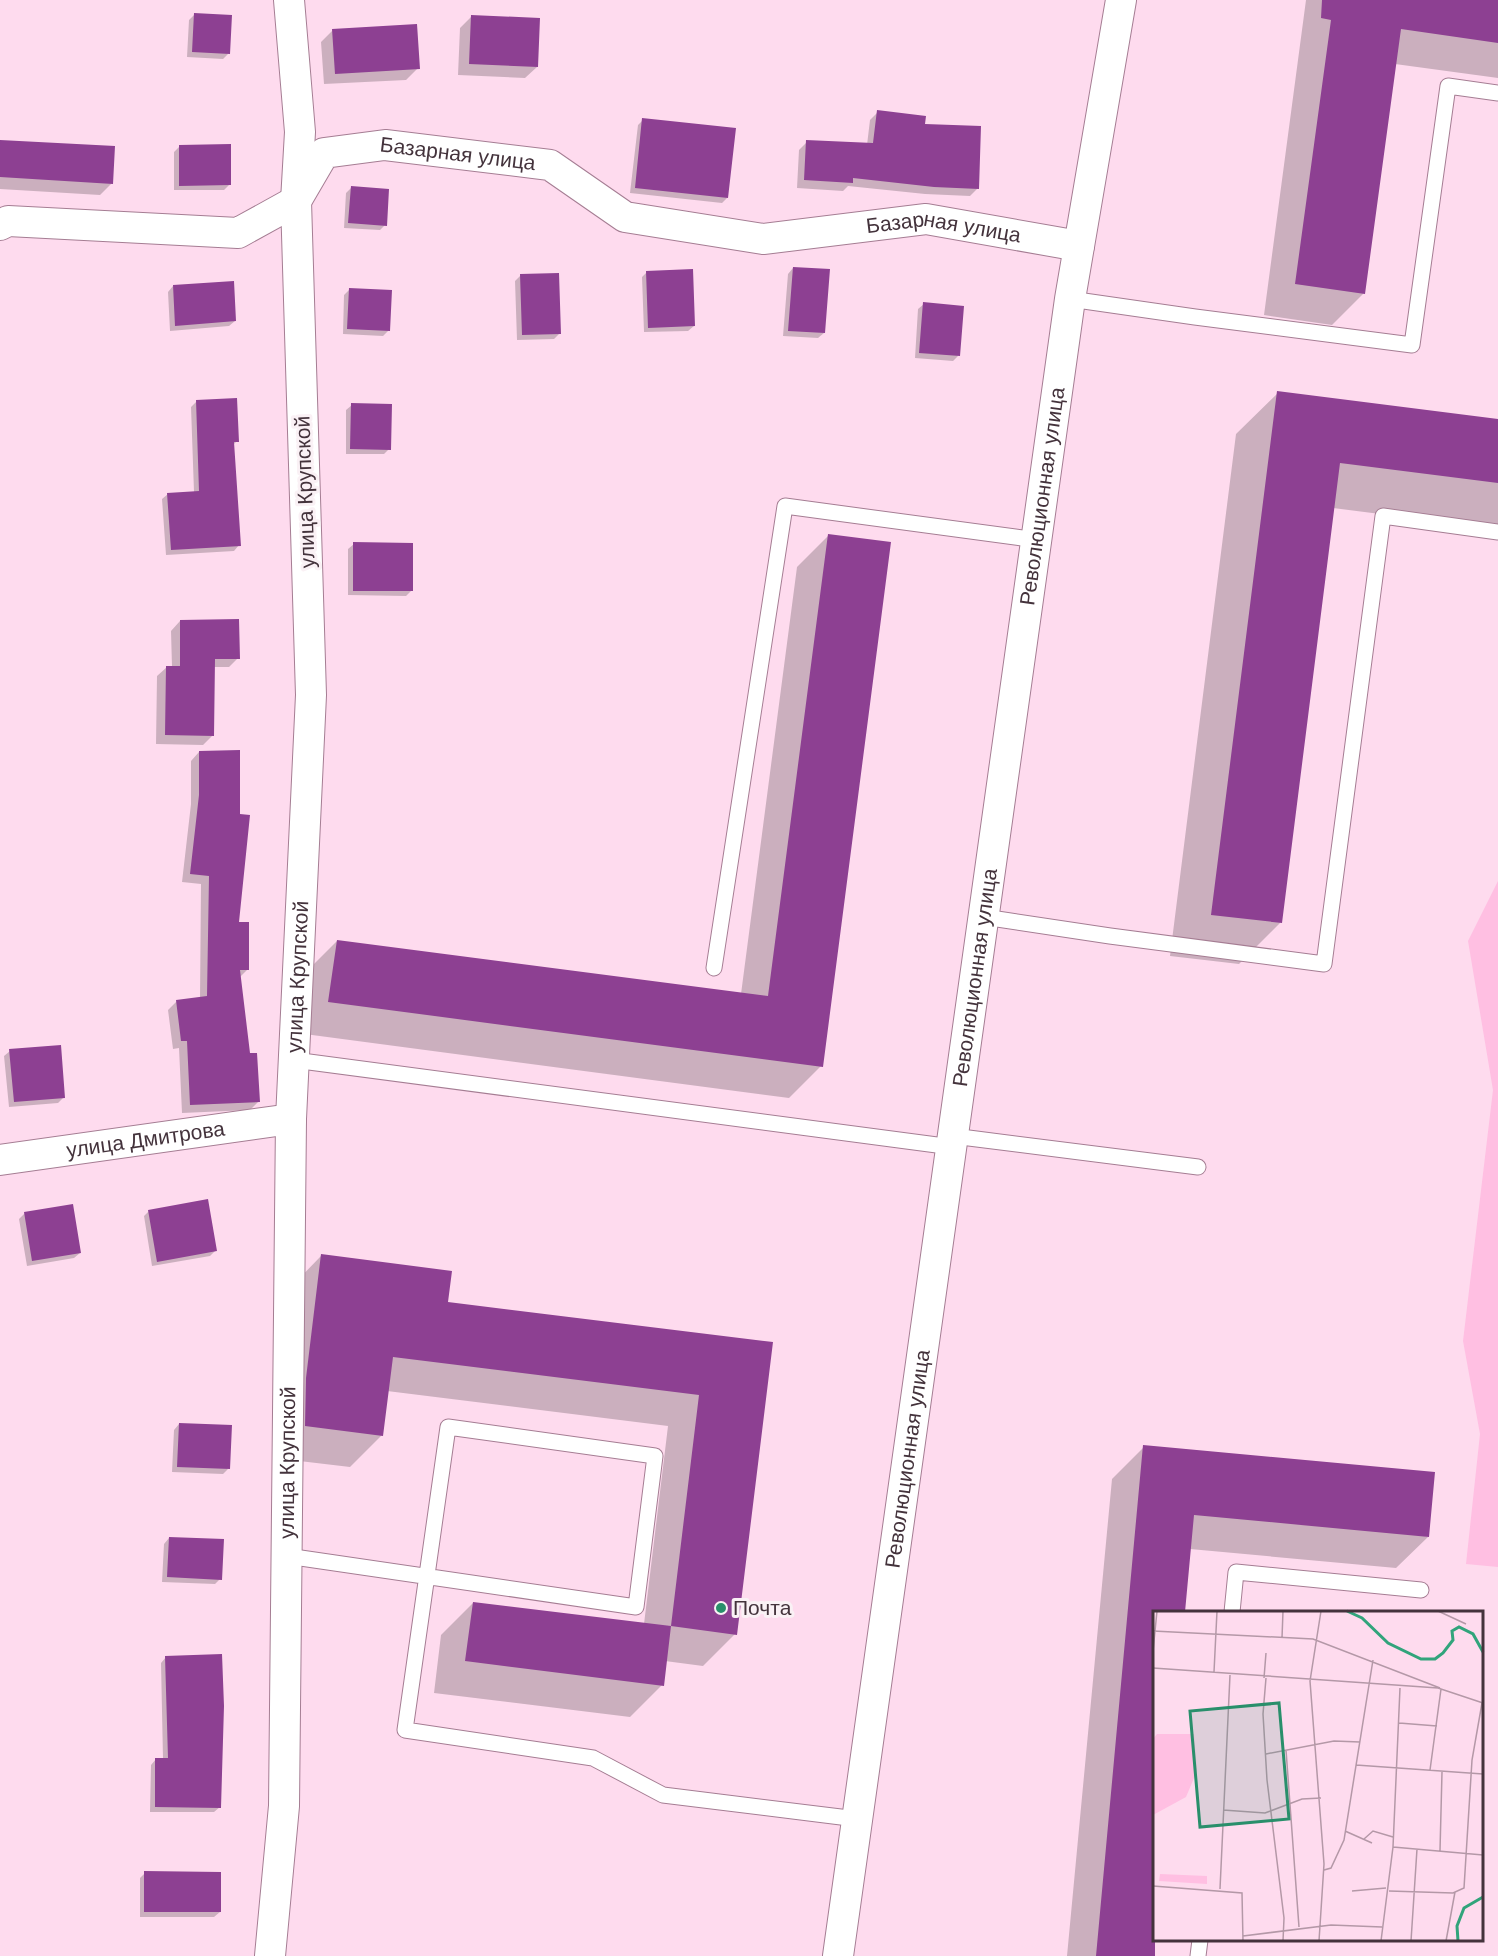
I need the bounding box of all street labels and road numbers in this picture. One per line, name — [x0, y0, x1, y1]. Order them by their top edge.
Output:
street label: Базарная улица — [379, 133, 537, 174]
street label: Базарная улица — [865, 207, 1023, 247]
street label: Революционная улица — [1015, 385, 1069, 607]
street label: улица Крупской — [290, 415, 319, 569]
street label: Революционная улица — [948, 866, 1001, 1088]
street label: улица Крупской — [282, 900, 312, 1054]
street label: улица Дмитрова — [65, 1116, 226, 1162]
street label: Революционная улица — [880, 1348, 934, 1569]
street label: улица Крупской — [275, 1386, 299, 1539]

